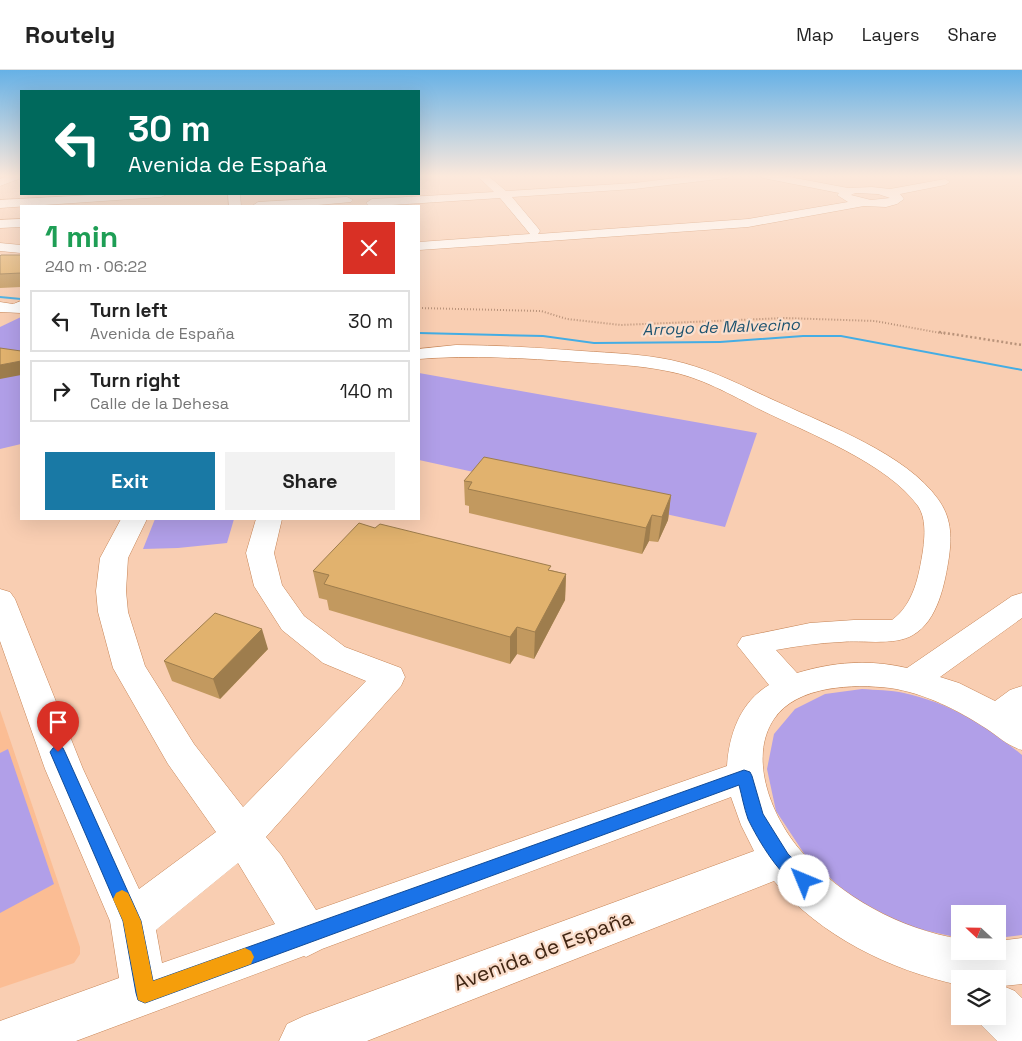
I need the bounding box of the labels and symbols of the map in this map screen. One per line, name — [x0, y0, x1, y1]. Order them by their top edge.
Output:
water label: Arroyo de Malvecino — [642, 314, 801, 340]
pin — [37, 701, 79, 752]
position arrow — [777, 854, 829, 906]
street label: Avenida de España — [449, 903, 637, 997]
north arrow — [951, 905, 1006, 960]

